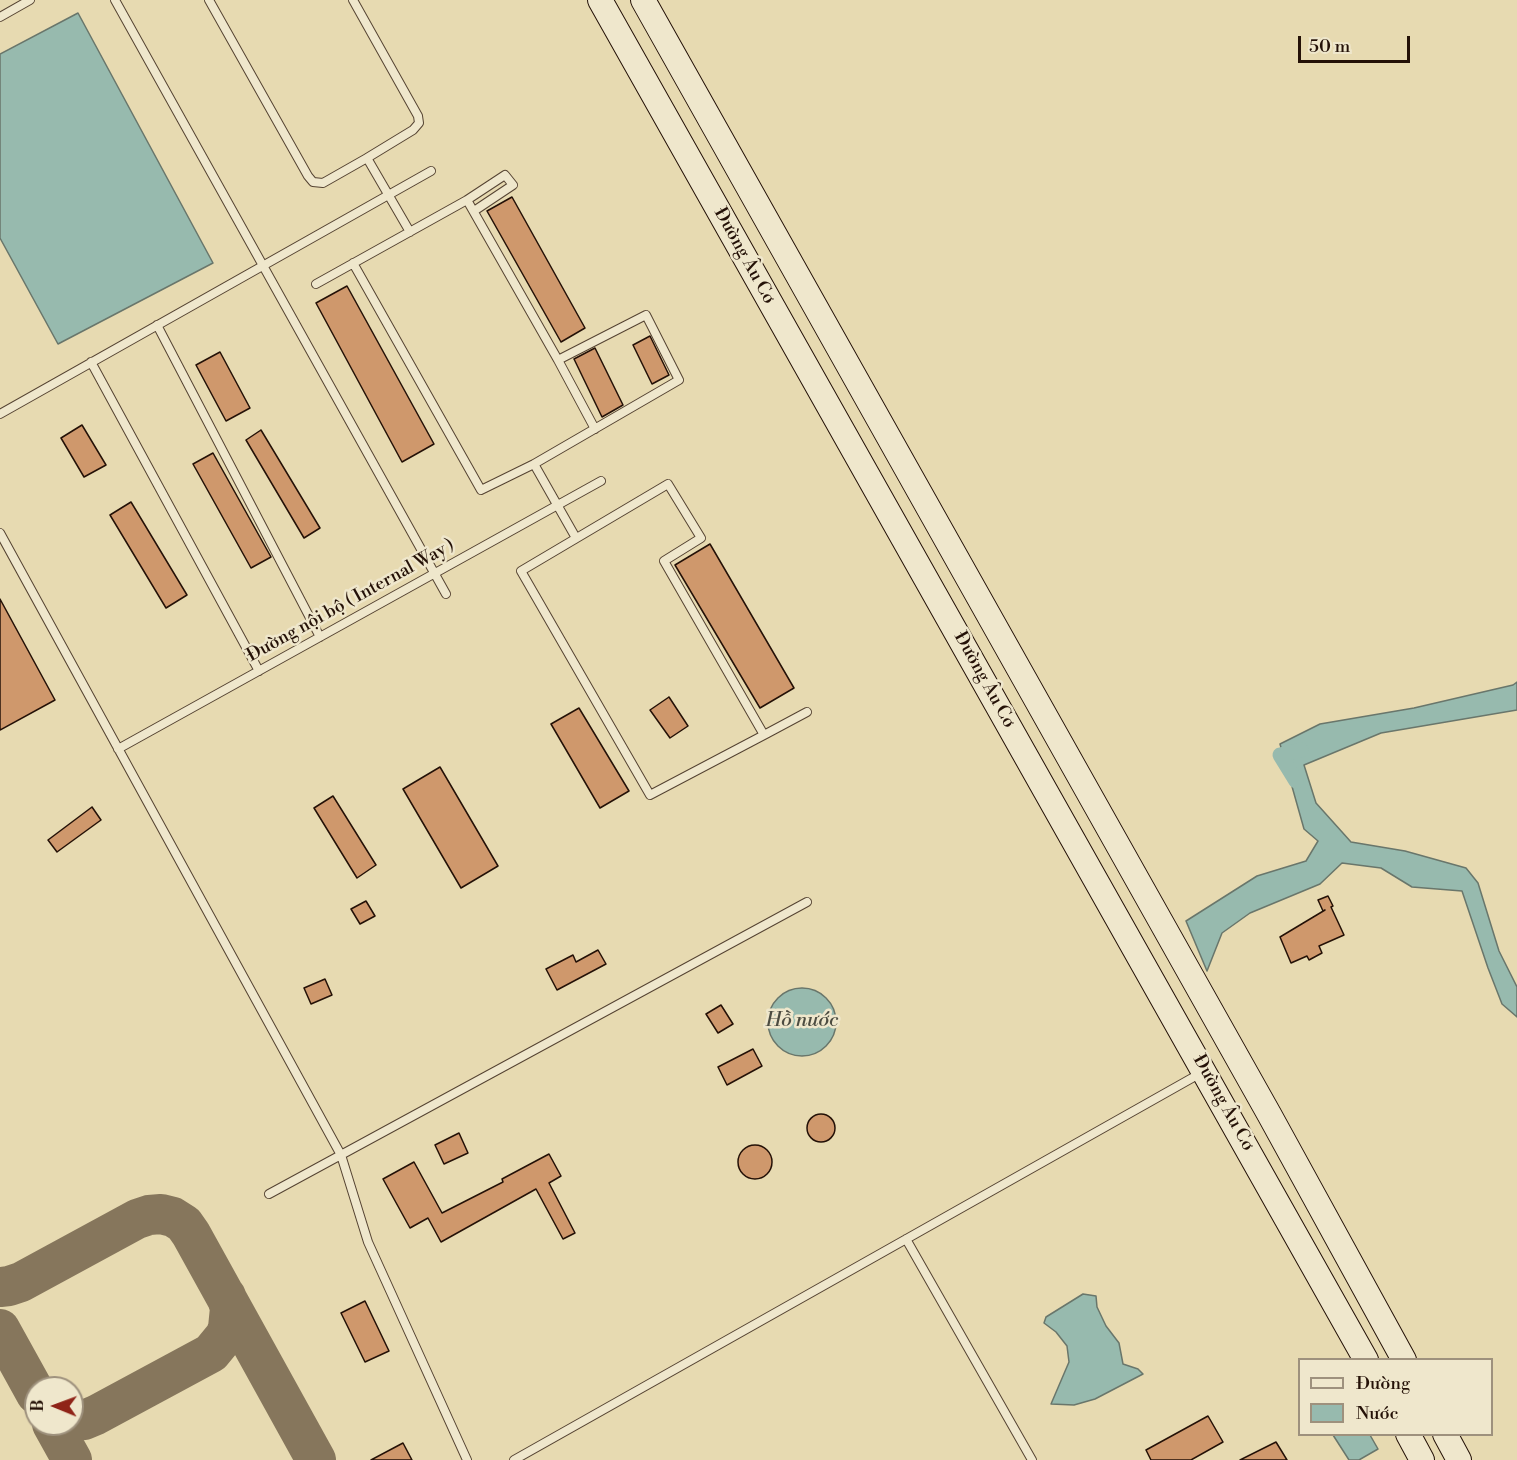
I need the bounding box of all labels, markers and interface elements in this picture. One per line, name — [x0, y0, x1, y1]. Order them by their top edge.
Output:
scale bar — [1301, 24, 1414, 62]
text: 50 m — [1309, 35, 1350, 58]
street label: Đường Âu Cơ — [709, 204, 779, 308]
street label: Đường nội bộ ( Internal Way ) — [243, 535, 459, 667]
street label: Đường Âu Cơ — [949, 628, 1019, 732]
water label: Hồ nước — [766, 1009, 838, 1033]
street label: Đường Âu Cơ — [1188, 1051, 1258, 1155]
legend — [1298, 1358, 1493, 1436]
text: Đường — [1356, 1372, 1410, 1395]
north arrow — [24, 1376, 84, 1436]
text: B — [28, 1400, 48, 1412]
text: Nước — [1356, 1402, 1399, 1425]

